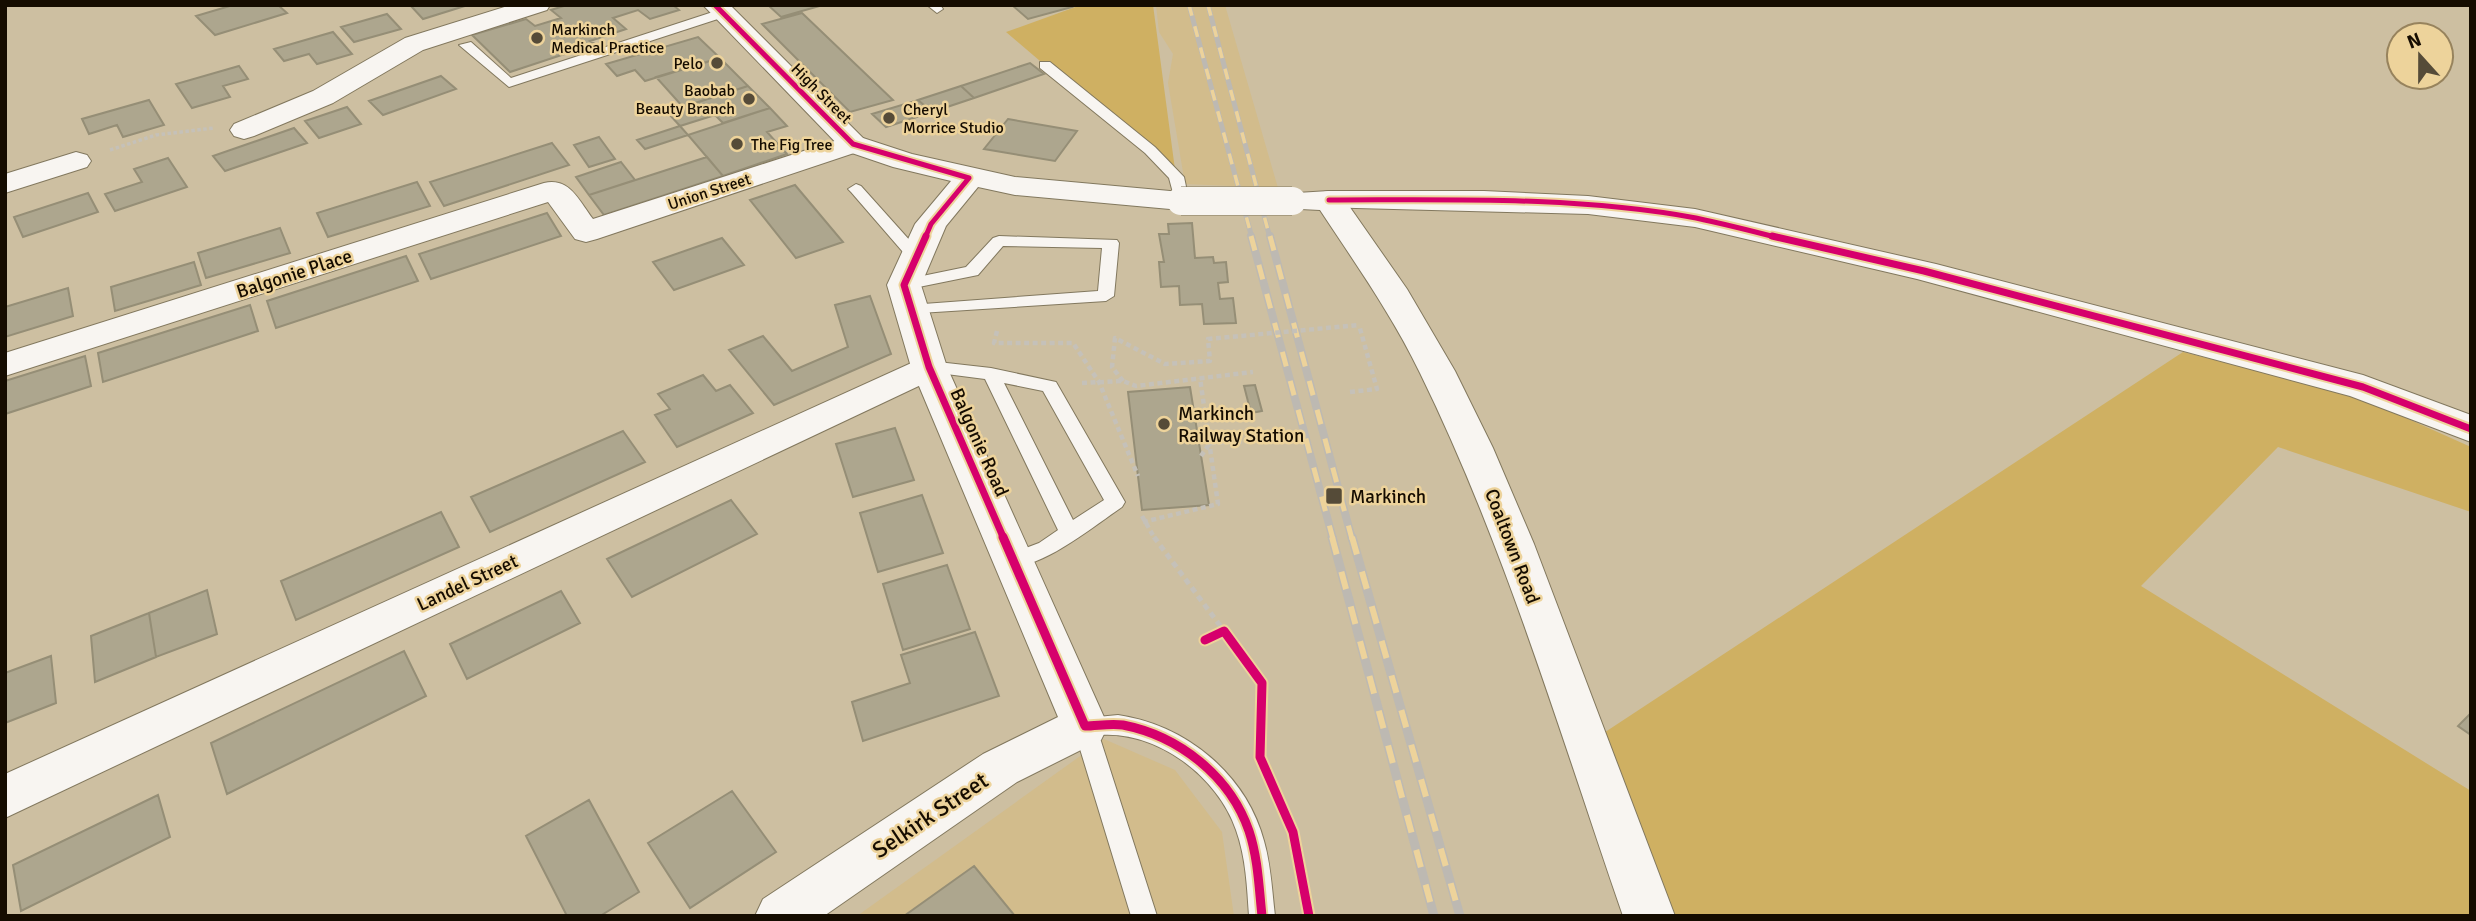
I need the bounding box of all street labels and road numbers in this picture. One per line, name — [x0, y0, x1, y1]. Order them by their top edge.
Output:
street label: High Street — [787, 59, 856, 128]
street label: Union Street — [665, 169, 754, 215]
street label: Balgonie Place — [234, 244, 355, 304]
street label: Balgonie Road — [944, 384, 1014, 500]
street label: Coaltown Road — [1479, 485, 1545, 607]
street label: Landel Street — [413, 549, 522, 617]
street label: Selkirk Street — [867, 766, 994, 865]

